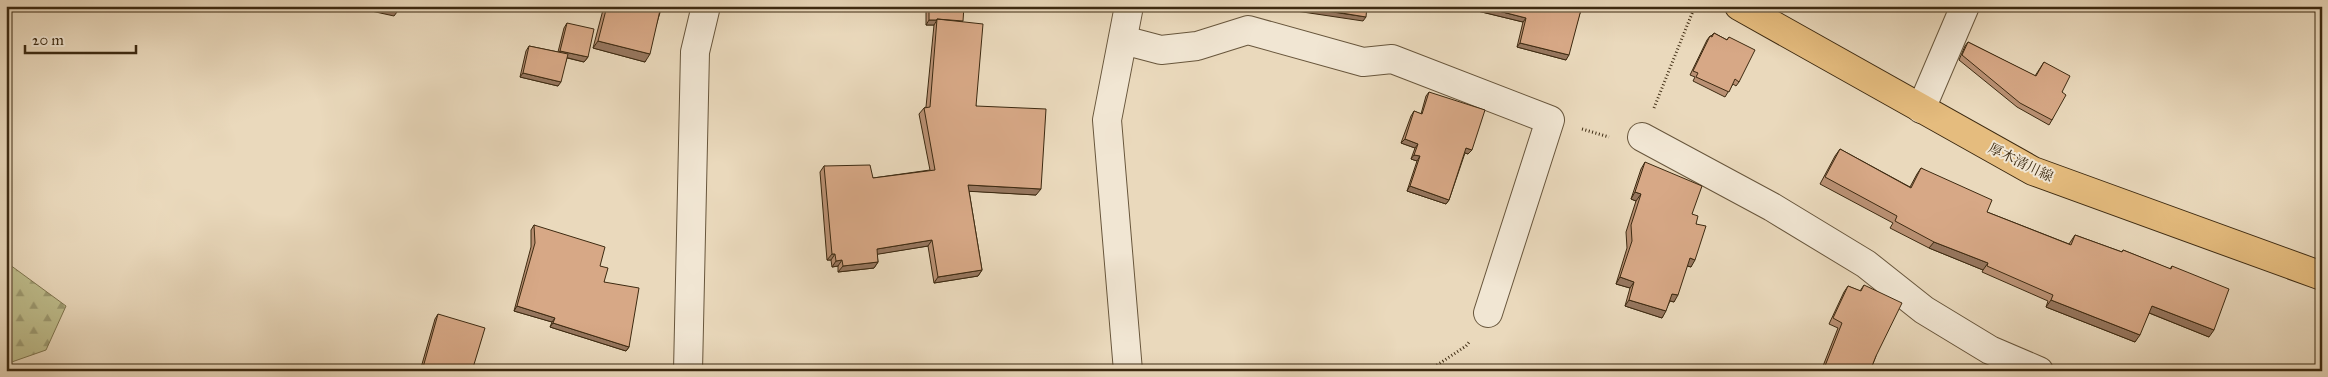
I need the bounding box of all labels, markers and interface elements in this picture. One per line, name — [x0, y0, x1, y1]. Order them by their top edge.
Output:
scale bar — [25, 22, 136, 54]
text: 20 m — [32, 31, 64, 49]
street label: 厚木清川線 — [1986, 139, 2056, 185]

